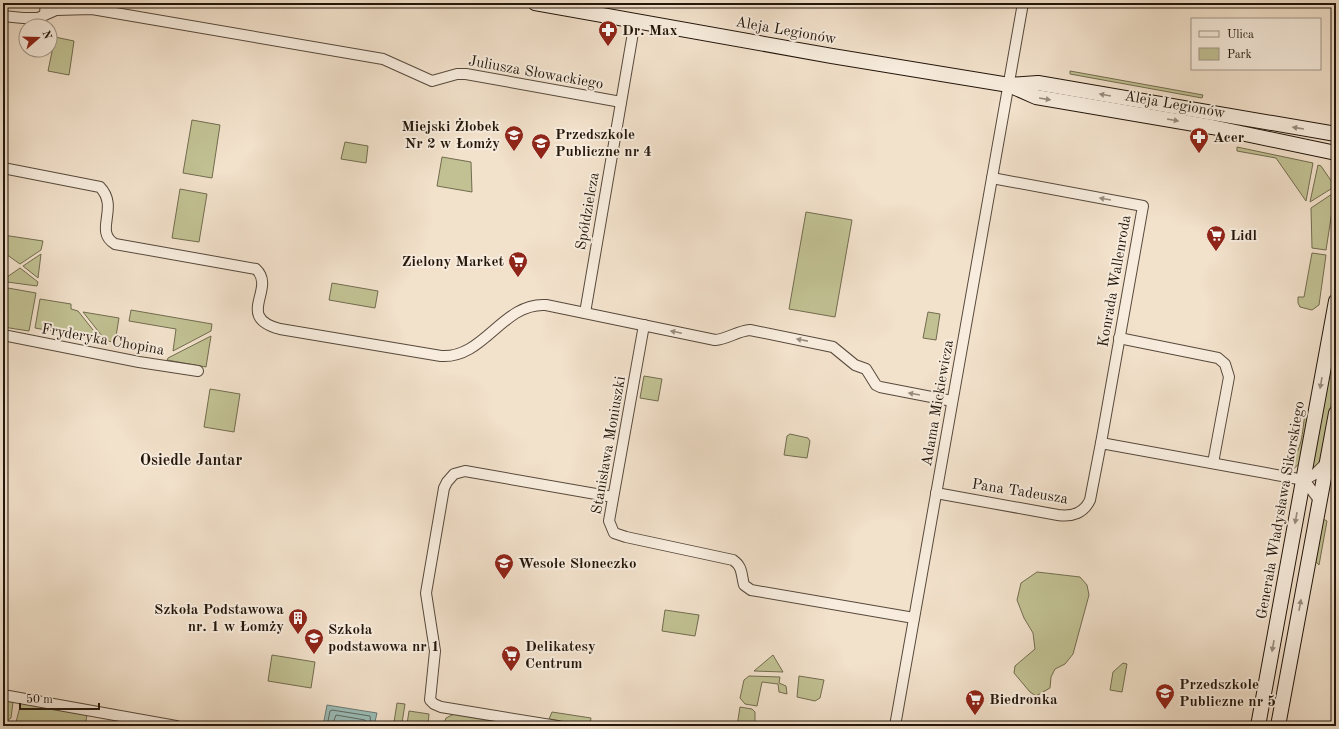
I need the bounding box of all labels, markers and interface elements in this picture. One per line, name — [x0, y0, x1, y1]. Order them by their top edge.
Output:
street label: Aleja Legionów — [734, 15, 838, 48]
north arrow — [18, 18, 58, 58]
legend — [1191, 18, 1321, 70]
pharmacy icon: Dr. Max — [597, 19, 619, 47]
place label: Dr. Max — [622, 24, 678, 39]
text: N — [39, 29, 53, 41]
text: Ulica — [1227, 29, 1254, 41]
text: Park — [1227, 49, 1252, 61]
street label: Juliusza Słowackiego — [467, 54, 604, 93]
street label: Aleja Legionów — [1123, 89, 1227, 122]
one-way arrow — [1099, 92, 1111, 98]
one-way arrow — [1039, 96, 1051, 102]
one-way arrow — [1167, 117, 1179, 123]
place label: Miejski Żłobek Nr 2 w Łomży — [401, 118, 501, 152]
school or university icon: Miejski Żłobek Nr 2 w Łomży — [503, 124, 525, 152]
one-way arrow — [1291, 125, 1304, 131]
pharmacy icon: Acer — [1188, 126, 1210, 154]
place label: Przedszkole Publiczne nr 4 — [555, 128, 652, 160]
place label: Acer — [1213, 131, 1245, 146]
school or university icon: Przedszkole Publiczne nr 4 — [530, 132, 552, 160]
street label: Spółdzielcza — [574, 171, 603, 251]
one-way arrow — [1099, 196, 1111, 202]
street label: Konrada Wallenroda — [1096, 213, 1135, 349]
supermarket icon: Lidl — [1205, 224, 1227, 252]
place label: Lidl — [1230, 229, 1258, 244]
supermarket icon: Zielony Market — [507, 250, 529, 278]
place label: Zielony Market — [402, 255, 505, 270]
street label: Fryderyka Chopina — [40, 322, 166, 359]
one-way arrow — [670, 329, 682, 335]
one-way arrow — [796, 337, 808, 343]
street label: Adama Mickiewicza — [920, 338, 957, 468]
street label: Stanisława Moniuszki — [590, 375, 629, 515]
one-way arrow — [1318, 377, 1324, 389]
one-way arrow — [907, 391, 920, 397]
street label: Generała Władysława Sikorskiego — [1255, 400, 1308, 621]
district label: Osiedle Jantar — [140, 453, 242, 469]
street label: Pana Tadeusza — [971, 477, 1070, 508]
one-way arrow — [1293, 512, 1299, 524]
school or university icon: Wesołe Słoneczko — [493, 552, 515, 580]
place label: Wesołe Słoneczko — [518, 557, 636, 572]
one-way arrow — [1298, 599, 1304, 611]
place label: Szkoła Podstawowa nr. 1 w Łomży — [154, 603, 284, 635]
building icon: Szkoła Podstawowa nr. 1 w Łomży — [287, 607, 309, 635]
place label: Szkoła podstawowa nr 1 — [328, 623, 440, 655]
school or university icon: Szkoła podstawowa nr 1 — [303, 627, 325, 655]
place label: Delikatesy Centrum — [525, 640, 596, 672]
one-way arrow — [1269, 640, 1275, 652]
supermarket icon: Delikatesy Centrum — [500, 644, 522, 672]
place label: Przedszkole Publiczne nr 5 — [1179, 678, 1276, 710]
school or university icon: Przedszkole Publiczne nr 5 — [1154, 682, 1176, 710]
scale bar — [20, 685, 99, 711]
supermarket icon: Biedronka — [964, 688, 986, 716]
text: 50 m — [26, 693, 53, 706]
place label: Biedronka — [989, 693, 1058, 708]

